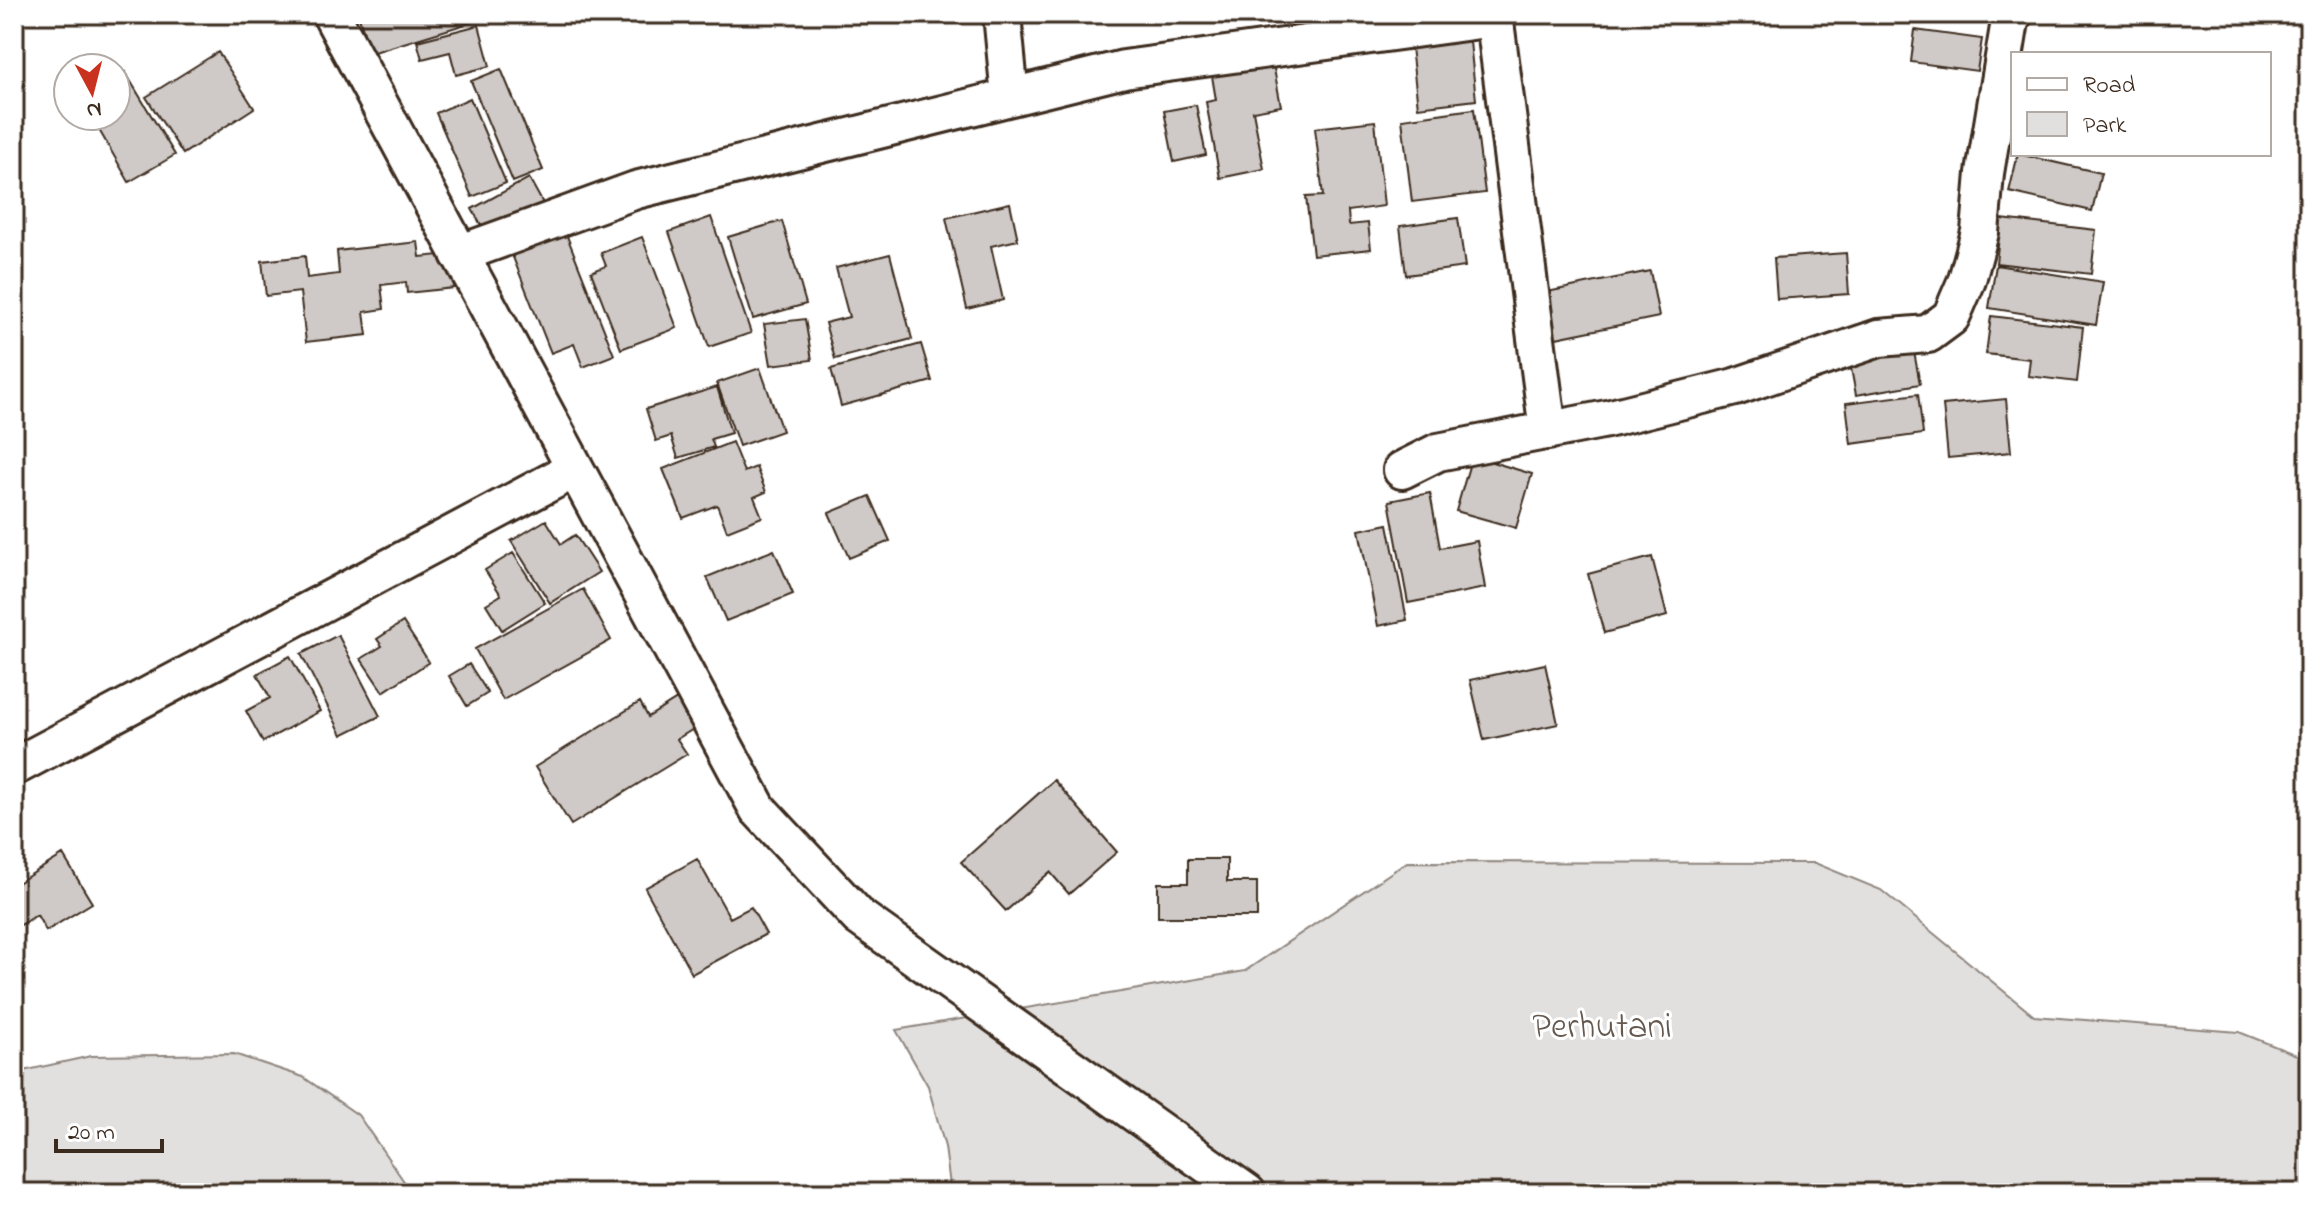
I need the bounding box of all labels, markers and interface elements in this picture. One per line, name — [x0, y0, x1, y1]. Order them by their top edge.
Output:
north arrow — [52, 52, 132, 132]
legend — [2011, 52, 2271, 156]
text: Road — [2083, 69, 2136, 104]
text: N — [85, 92, 103, 126]
text: Park — [2083, 109, 2127, 144]
park label: Perhutani — [1532, 1002, 1672, 1055]
scale bar — [56, 1103, 162, 1153]
text: 20 m — [68, 1116, 115, 1151]

